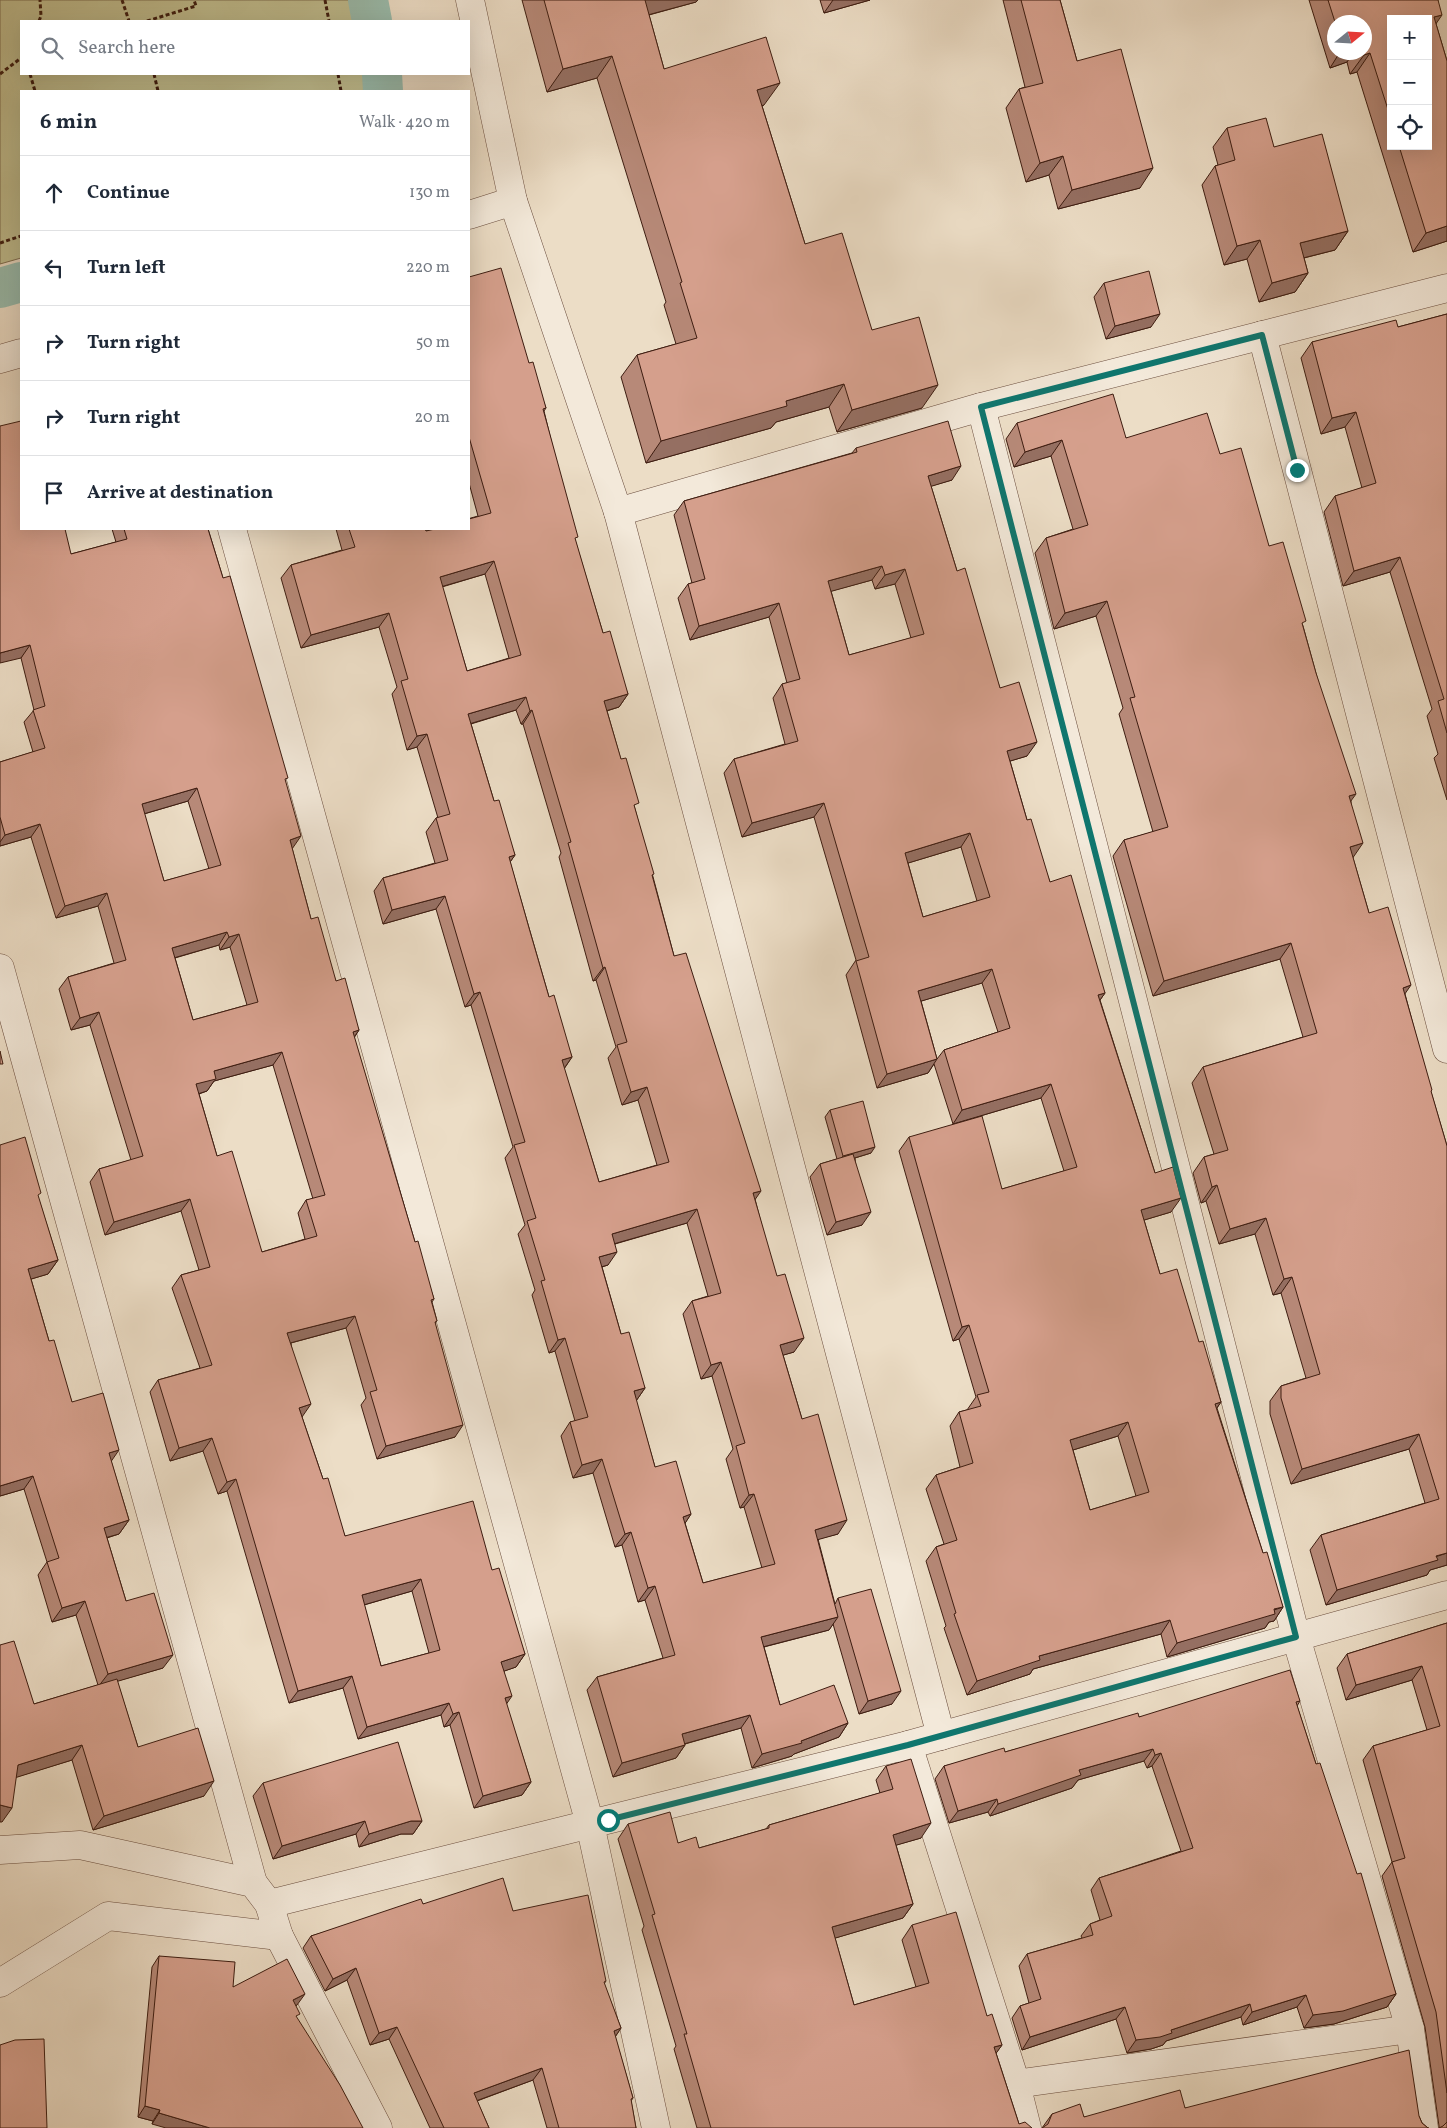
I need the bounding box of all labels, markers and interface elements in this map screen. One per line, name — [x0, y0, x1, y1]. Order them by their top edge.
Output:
north arrow — [1327, 15, 1372, 60]
map controls — [1387, 15, 1432, 150]
button: + — [1387, 15, 1432, 60]
search box — [20, 20, 470, 75]
icon: search — [38, 34, 66, 62]
text: Search here — [78, 35, 175, 61]
button: − — [1387, 60, 1432, 105]
button: locate — [1387, 105, 1432, 150]
text: 6 min — [40, 108, 97, 137]
text: Walk · 420 m — [359, 112, 450, 134]
icon: ahead — [40, 179, 68, 207]
text: Continue — [87, 180, 170, 206]
text: 130 m — [409, 182, 450, 204]
icon: left — [40, 254, 68, 282]
text: Turn left — [87, 255, 166, 281]
text: 220 m — [406, 257, 450, 279]
icon: right — [40, 329, 68, 357]
text: Turn right — [87, 330, 180, 356]
text: 50 m — [416, 332, 450, 354]
icon: right — [40, 404, 68, 432]
text: Turn right — [87, 405, 180, 431]
text: 20 m — [415, 407, 450, 429]
route end — [1286, 459, 1309, 482]
icon: arrive — [40, 479, 68, 507]
text: Arrive at destination — [87, 480, 273, 506]
route start — [597, 1809, 620, 1832]

